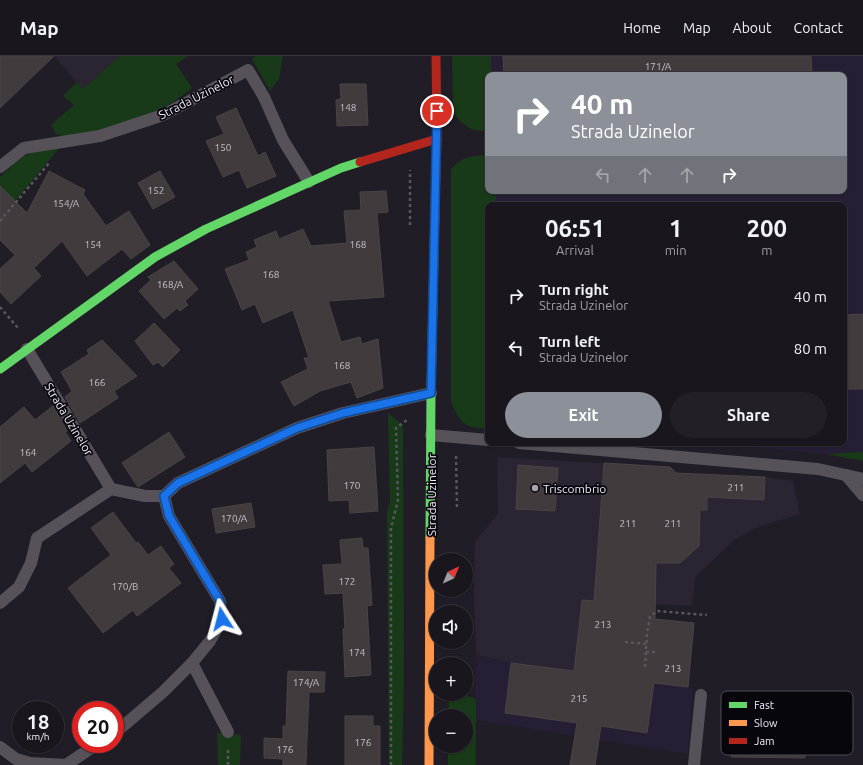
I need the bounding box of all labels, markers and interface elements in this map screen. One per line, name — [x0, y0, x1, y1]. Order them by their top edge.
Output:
text: Map — [20, 17, 59, 39]
text: Home — [623, 20, 661, 36]
text: Map — [683, 20, 711, 36]
text: About — [733, 20, 772, 36]
text: Contact — [794, 20, 843, 36]
house number: 171/A — [645, 61, 672, 72]
street label: Strada Uzinelor — [156, 72, 236, 121]
icon: right — [505, 88, 557, 140]
text: 40 m — [571, 88, 633, 119]
pin — [420, 94, 454, 128]
icon: arrive — [426, 100, 448, 122]
house number: 148 — [340, 102, 357, 113]
text: Strada Uzinelor — [571, 121, 695, 141]
house number: 150 — [215, 142, 232, 153]
icon: left — [592, 164, 614, 186]
icon: ahead — [634, 164, 656, 186]
icon: ahead — [676, 164, 698, 186]
icon: right — [718, 164, 740, 186]
house number: 152 — [148, 185, 164, 196]
house number: 154/A — [53, 198, 80, 209]
text: 06:51 — [545, 215, 605, 242]
text: 1 — [669, 215, 682, 242]
text: 200 — [747, 215, 787, 242]
house number: 154 — [85, 239, 102, 250]
house number: 168 — [350, 239, 367, 250]
text: Arrival — [556, 243, 594, 257]
text: min — [665, 243, 687, 257]
text: m — [761, 243, 772, 257]
house number: 168 — [263, 269, 280, 280]
house number: 168/A — [157, 279, 184, 290]
text: Turn right — [539, 281, 609, 298]
icon: right — [505, 285, 527, 307]
text: 40 m — [794, 288, 827, 305]
text: Strada Uzinelor — [539, 298, 628, 312]
text: Turn left — [539, 333, 600, 350]
icon: left — [505, 337, 527, 359]
text: 80 m — [794, 340, 827, 357]
text: Strada Uzinelor — [539, 350, 628, 364]
house number: 168 — [334, 360, 351, 371]
house number: 166 — [89, 377, 106, 388]
street label: Strada Uzinelor — [42, 380, 96, 458]
button: Exit — [505, 392, 662, 438]
button: Share — [670, 392, 827, 438]
house number: 164 — [20, 447, 37, 458]
street label: Strada Uzinelor — [425, 453, 438, 536]
house number: 170 — [344, 480, 361, 491]
place label: Triscombrio — [543, 482, 606, 495]
house number: 211 — [728, 482, 744, 493]
marker: Triscombrio — [530, 483, 540, 493]
house number: 170/A — [221, 513, 248, 524]
house number: 211 — [620, 518, 636, 529]
house number: 211 — [665, 518, 681, 529]
north arrow — [429, 553, 473, 597]
map controls — [429, 553, 473, 753]
house number: 172 — [339, 576, 355, 587]
house number: 170/B — [112, 581, 138, 592]
position arrow — [201, 598, 243, 640]
button: sound — [429, 605, 473, 649]
house number: 213 — [595, 619, 611, 630]
house number: 174 — [349, 647, 366, 658]
button: + — [429, 657, 473, 701]
house number: 213 — [665, 663, 681, 674]
house number: 174/A — [293, 677, 320, 688]
legend — [721, 691, 853, 755]
house number: 215 — [571, 693, 587, 704]
text: Fast — [754, 699, 775, 711]
speed limit sign: 20 — [72, 701, 124, 753]
button: − — [429, 709, 473, 753]
text: 18 — [27, 710, 49, 733]
text: Slow — [754, 717, 778, 729]
text: km/h — [26, 731, 50, 742]
text: Jam — [754, 735, 775, 747]
house number: 176 — [355, 737, 372, 748]
house number: 176 — [277, 744, 294, 755]

